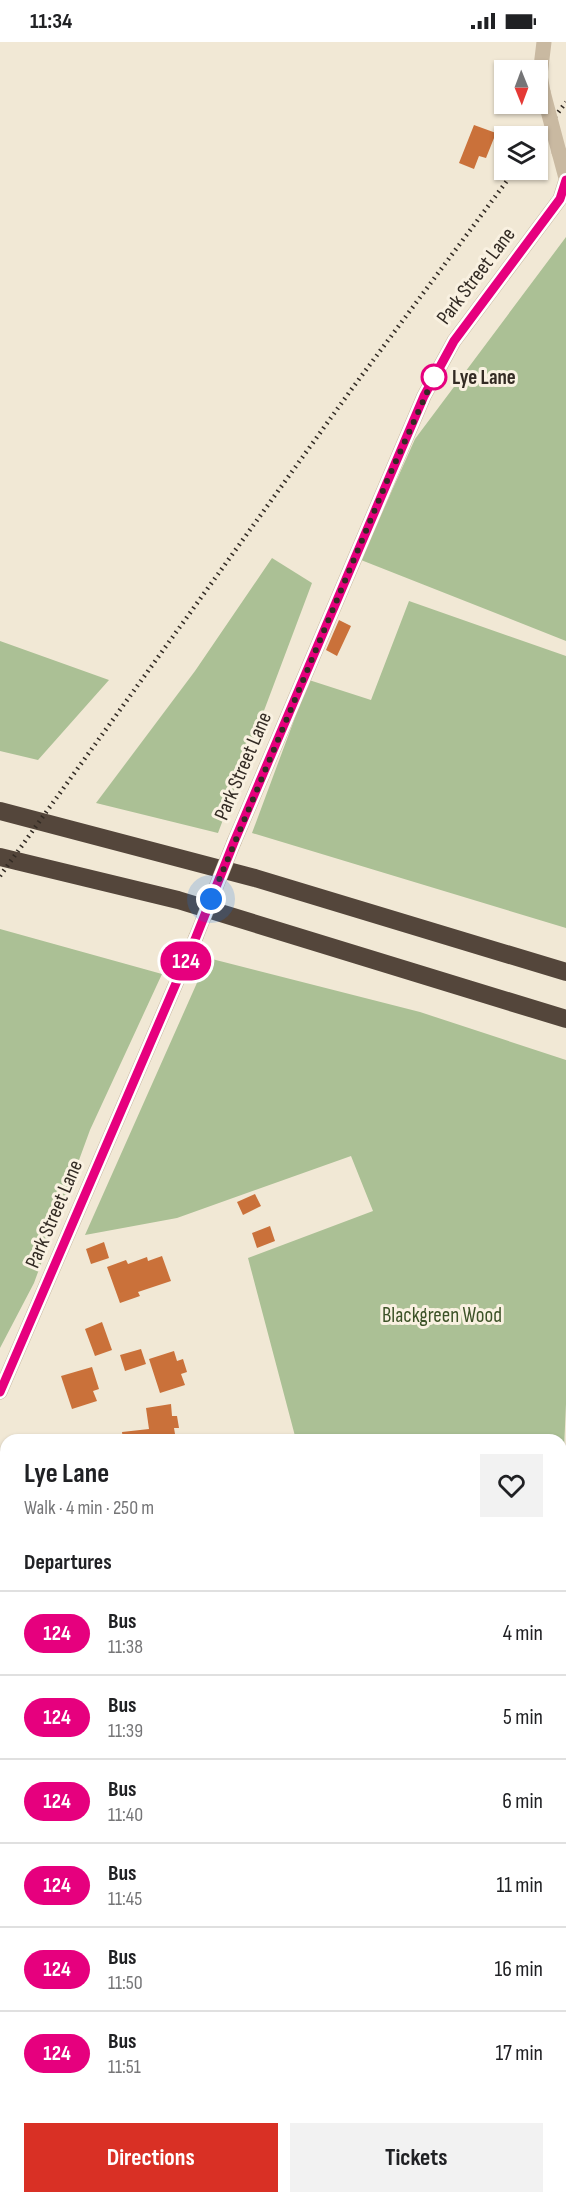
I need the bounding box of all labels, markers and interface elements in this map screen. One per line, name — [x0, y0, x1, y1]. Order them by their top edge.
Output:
text: 11:34 — [30, 8, 72, 35]
north arrow — [494, 60, 548, 114]
map controls — [494, 60, 548, 180]
button: layers — [494, 126, 548, 180]
street label: Park Street Lane — [431, 223, 521, 329]
marker: Lye Lane — [421, 364, 447, 390]
place label: Lye Lane — [452, 365, 516, 390]
street label: Park Street Lane — [209, 708, 277, 824]
your location — [196, 884, 226, 914]
line badge: 124 — [152, 942, 220, 980]
text: 124 — [172, 949, 200, 974]
street label: Park Street Lane — [20, 1156, 88, 1272]
park label: Blackgreen Wood — [382, 1303, 502, 1328]
button: heart — [480, 1454, 543, 1517]
text: Lye Lane — [24, 1457, 109, 1490]
text: Walk · 4 min · 250 m — [24, 1496, 154, 1520]
text: Departures — [24, 1549, 112, 1576]
text: Bus — [108, 1608, 137, 1635]
text: 4 min — [503, 1620, 543, 1647]
text: 124 — [43, 1621, 71, 1646]
text: 11:38 — [108, 1635, 143, 1659]
text: Bus — [108, 1692, 137, 1719]
text: 5 min — [503, 1704, 543, 1731]
text: 124 — [43, 1705, 71, 1730]
text: 11:39 — [108, 1719, 143, 1743]
text: Bus — [108, 1776, 137, 1803]
text: 6 min — [502, 1788, 543, 1815]
text: 124 — [43, 1789, 71, 1814]
text: 11:40 — [108, 1803, 143, 1827]
text: Bus — [108, 1860, 137, 1887]
text: 11 min — [496, 1872, 543, 1899]
text: 124 — [43, 1873, 71, 1898]
text: 11:45 — [108, 1887, 142, 1911]
text: Bus — [108, 1944, 137, 1971]
text: 16 min — [495, 1956, 543, 1983]
text: 124 — [43, 1957, 71, 1982]
text: 11:50 — [108, 1971, 143, 1995]
text: Bus — [108, 2028, 137, 2055]
text: 17 min — [495, 2040, 543, 2067]
text: 124 — [43, 2041, 71, 2066]
text: 11:51 — [108, 2055, 141, 2079]
button: Directions — [24, 2123, 278, 2192]
button: Tickets — [290, 2123, 543, 2192]

